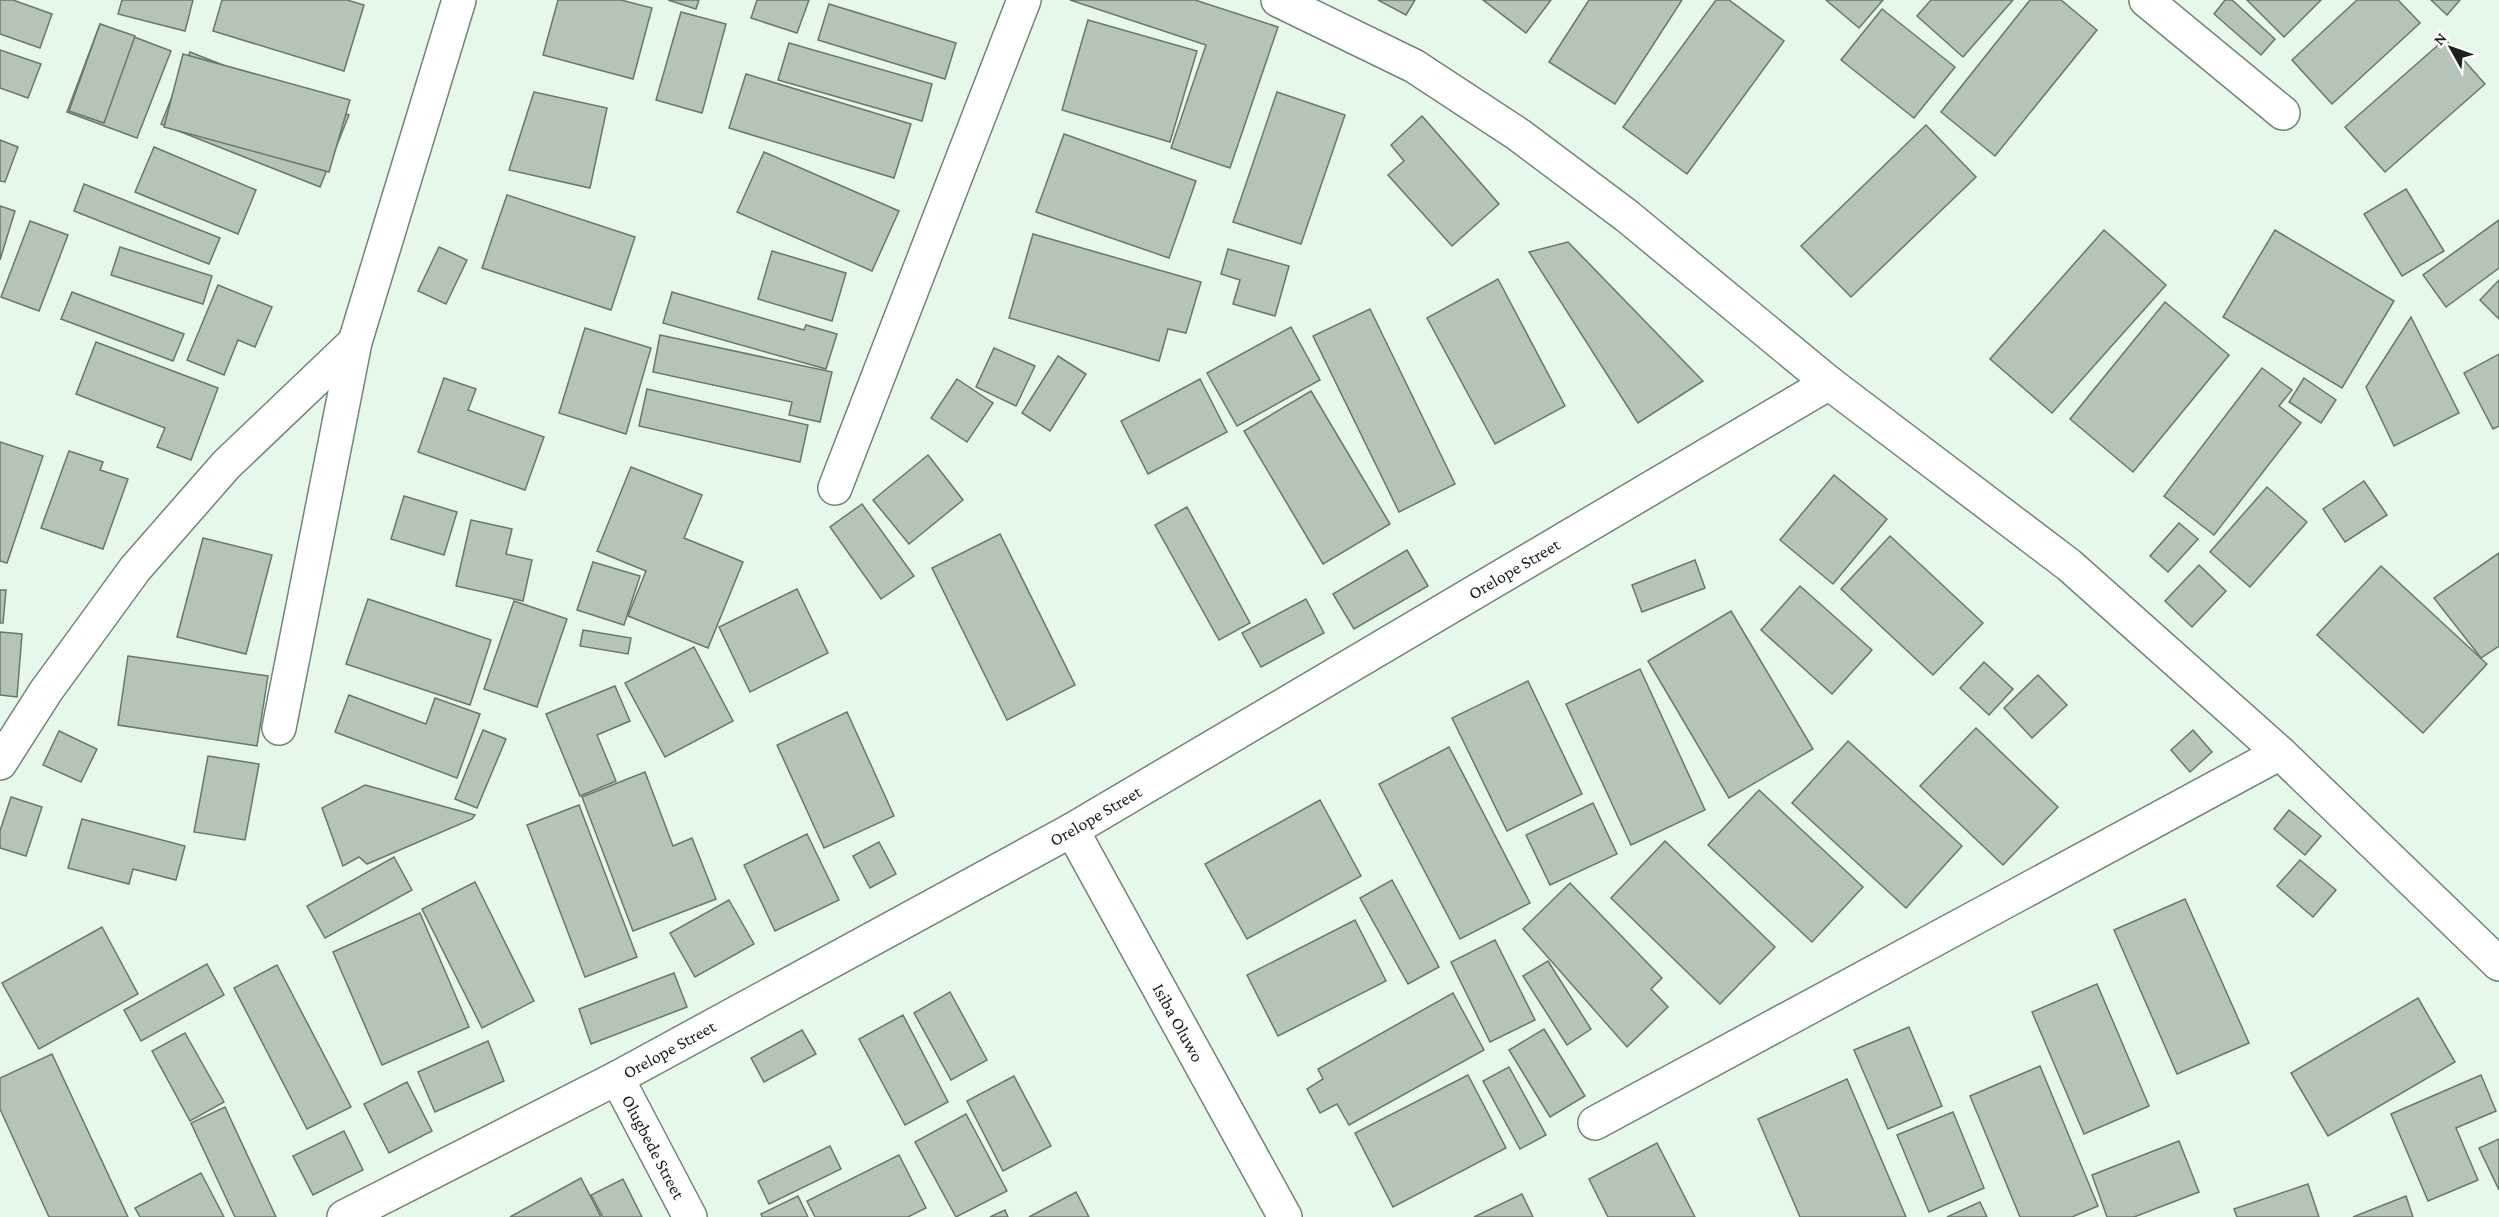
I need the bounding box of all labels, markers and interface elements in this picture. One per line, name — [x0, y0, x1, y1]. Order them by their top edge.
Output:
north arrow — [2421, 18, 2481, 78]
text: N — [2430, 29, 2450, 48]
street label: Orelope Street — [1465, 534, 1564, 604]
street label: Orelope Street — [1046, 781, 1146, 850]
street label: Isiba Oluwo — [1148, 980, 1208, 1066]
street label: Orelope Street — [620, 1016, 720, 1083]
street label: Olugbede Street — [618, 1091, 689, 1204]

